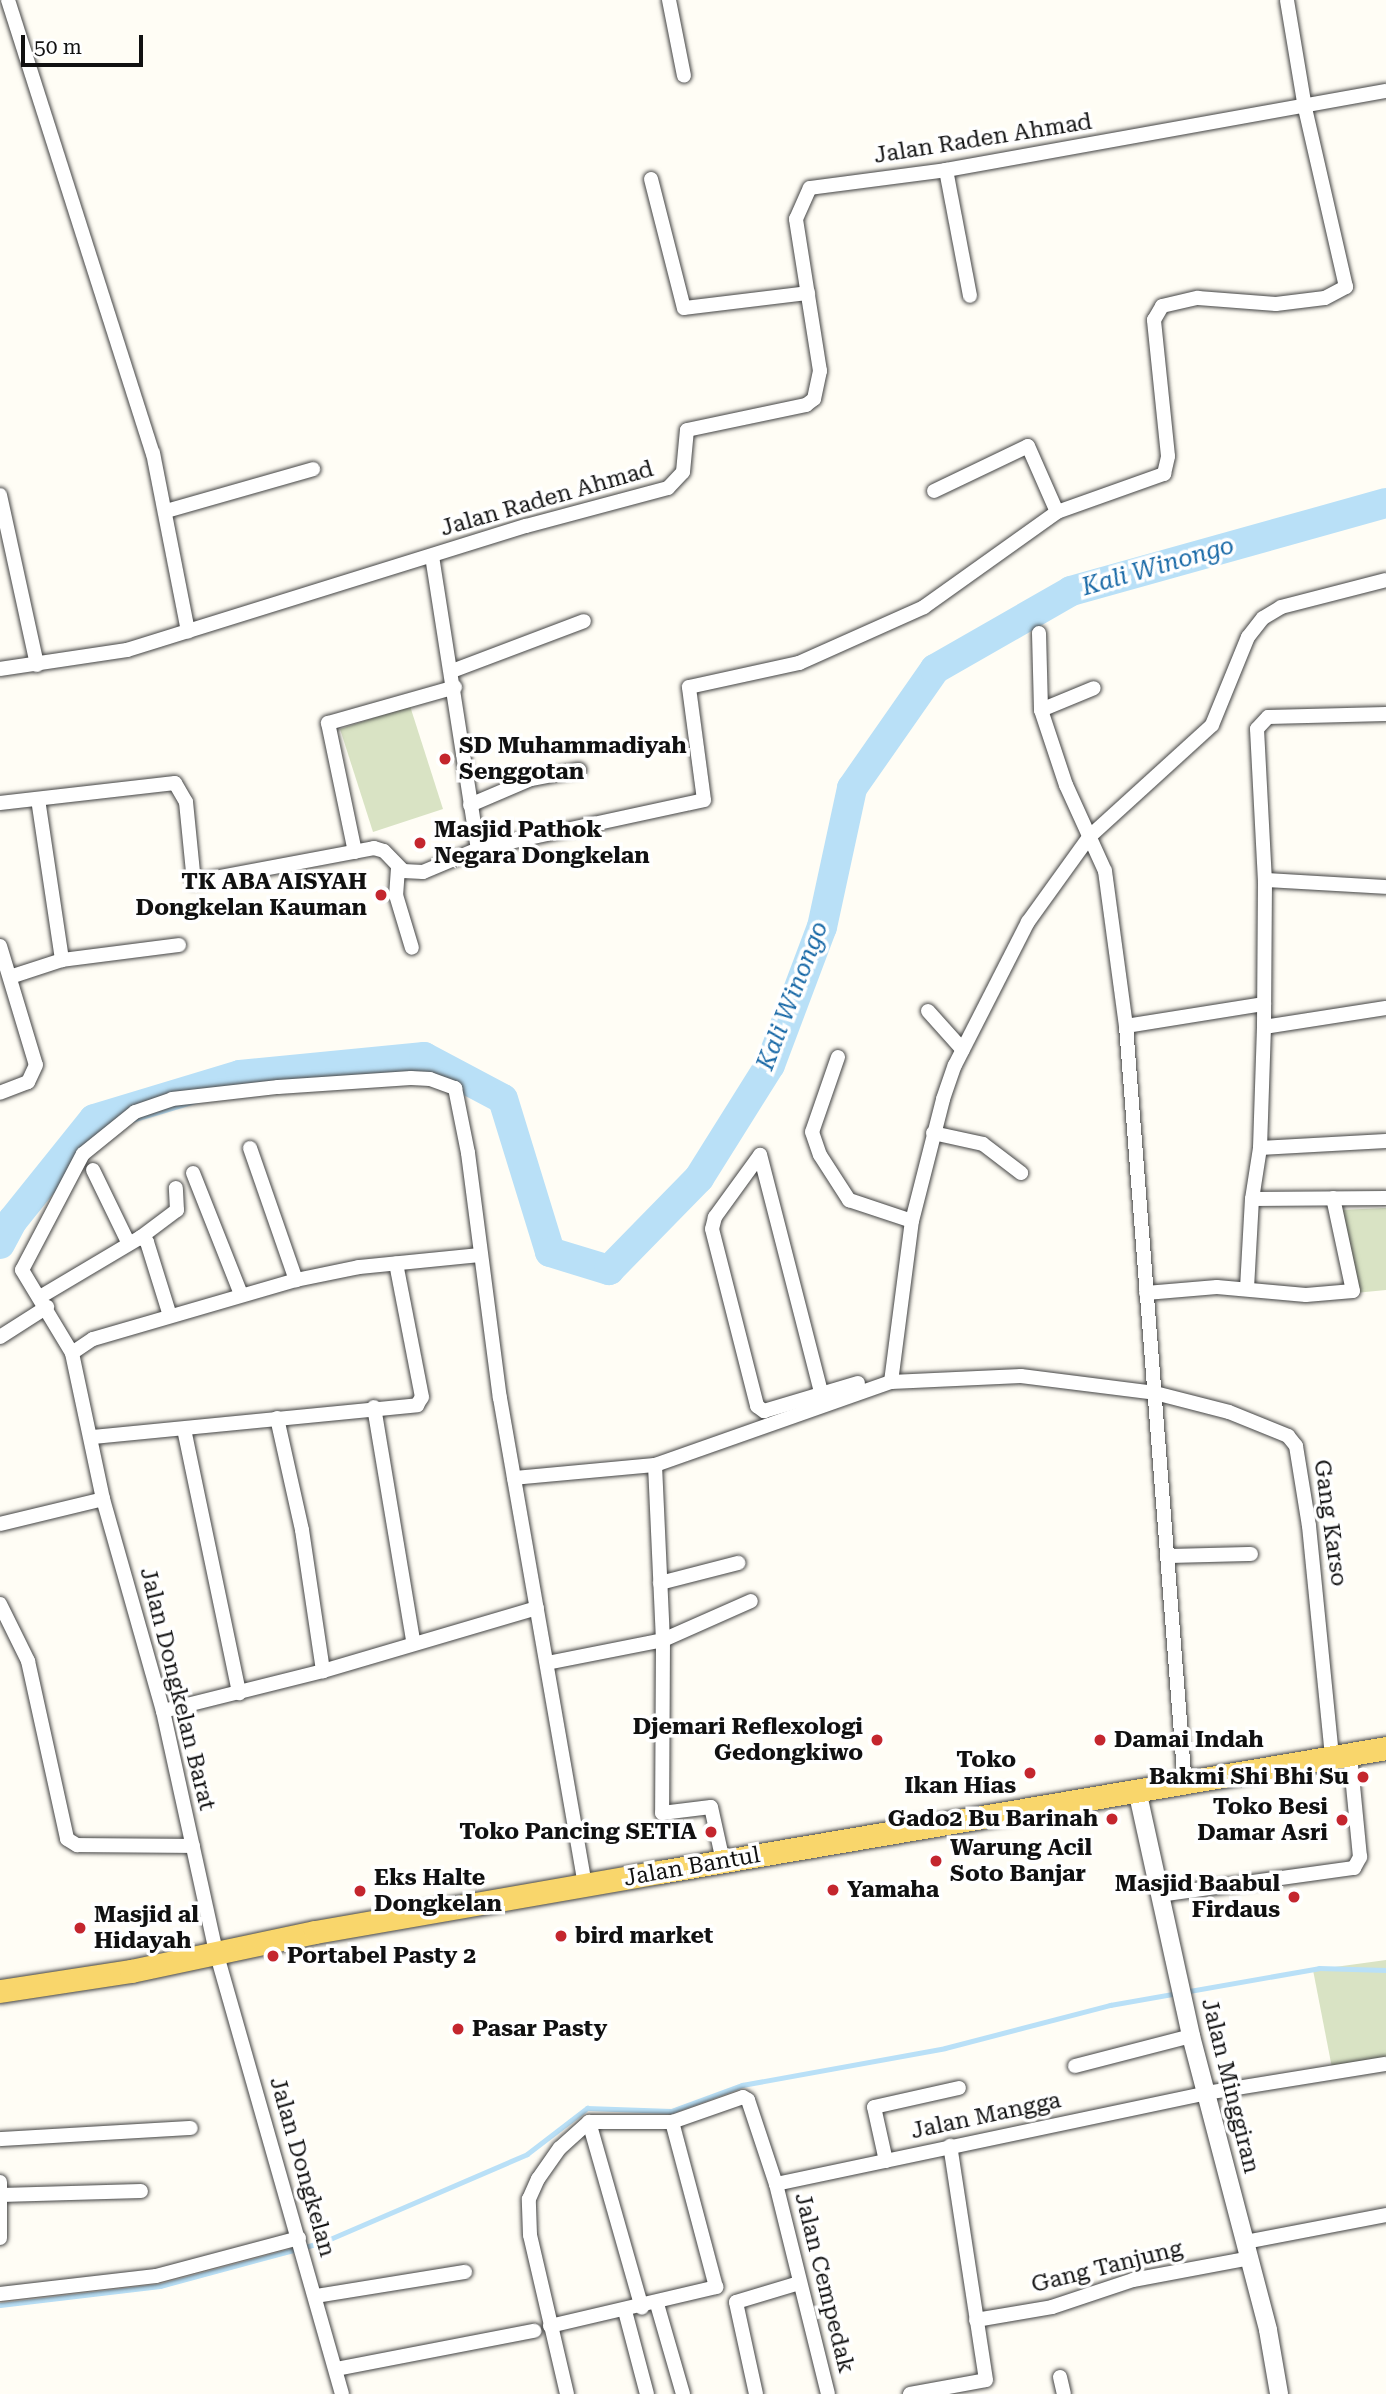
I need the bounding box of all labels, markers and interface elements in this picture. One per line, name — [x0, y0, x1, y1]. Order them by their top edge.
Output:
scale bar — [24, 21, 147, 65]
text: 50 m — [34, 35, 82, 59]
street label: Jalan Raden Ahmad — [872, 108, 1094, 170]
street label: Jalan Raden Ahmad — [437, 455, 657, 543]
water label: Kali Winongo — [1079, 532, 1237, 602]
place label: SD Muhammadiyah Senggotan — [459, 732, 687, 786]
marker: SD Muhammadiyah Senggotan — [437, 751, 453, 767]
place label: Masjid Pathok Negara Dongkelan — [434, 816, 650, 870]
marker: Masjid Pathok Negara Dongkelan — [412, 835, 428, 851]
place label: TK ABA AISYAH Dongkelan Kauman — [136, 868, 367, 922]
marker: TK ABA AISYAH Dongkelan Kauman — [373, 887, 389, 903]
water label: Kali Winongo — [751, 918, 835, 1074]
street label: Gang Karso — [1307, 1458, 1353, 1588]
street label: Jalan Dongkelan Barat — [133, 1565, 221, 1813]
place label: Djemari Reflexologi Gedongkiwo — [633, 1713, 863, 1767]
place label: Damai Indah — [1114, 1726, 1264, 1754]
marker: Djemari Reflexologi Gedongkiwo — [869, 1732, 885, 1748]
marker: Damai Indah — [1092, 1732, 1108, 1748]
place label: Toko Ikan Hias — [904, 1746, 1016, 1800]
place label: Bakmi Shi Bhi Su — [1149, 1763, 1349, 1791]
marker: Toko Ikan Hias — [1022, 1765, 1038, 1781]
marker: Bakmi Shi Bhi Su — [1355, 1769, 1371, 1785]
place label: Toko Besi Damar Asri — [1197, 1793, 1328, 1847]
place label: Gado2 Bu Barinah — [888, 1805, 1098, 1833]
marker: Gado2 Bu Barinah — [1104, 1811, 1120, 1827]
marker: Toko Besi Damar Asri — [1334, 1812, 1350, 1828]
place label: Toko Pancing SETIA — [459, 1818, 697, 1846]
marker: Toko Pancing SETIA — [703, 1824, 719, 1840]
place label: Warung Acil Soto Banjar — [950, 1834, 1092, 1888]
street label: Jalan Bantul — [622, 1841, 762, 1893]
marker: Warung Acil Soto Banjar — [928, 1853, 944, 1869]
place label: Eks Halte Dongkelan — [374, 1864, 502, 1918]
place label: Masjid Baabul Firdaus — [1115, 1870, 1280, 1924]
place label: Yamaha — [847, 1876, 939, 1904]
marker: Yamaha — [825, 1882, 841, 1898]
marker: Eks Halte Dongkelan — [352, 1883, 368, 1899]
marker: Masjid Baabul Firdaus — [1286, 1889, 1302, 1905]
place label: Masjid al Hidayah — [94, 1901, 199, 1955]
marker: Masjid al Hidayah — [72, 1920, 88, 1936]
place label: bird market — [575, 1922, 713, 1950]
marker: bird market — [553, 1928, 569, 1944]
place label: Portabel Pasty 2 — [287, 1942, 476, 1970]
marker: Portabel Pasty 2 — [265, 1948, 281, 1964]
street label: Jalan Minggiran — [1195, 1996, 1265, 2176]
place label: Pasar Pasty — [472, 2015, 607, 2043]
marker: Pasar Pasty — [450, 2021, 466, 2037]
street label: Jalan Dongkelan — [263, 2074, 341, 2260]
street label: Jalan Mangga — [909, 2087, 1063, 2145]
street label: Jalan Cempedak — [788, 2190, 860, 2376]
street label: Gang Tanjung — [1029, 2235, 1185, 2299]

